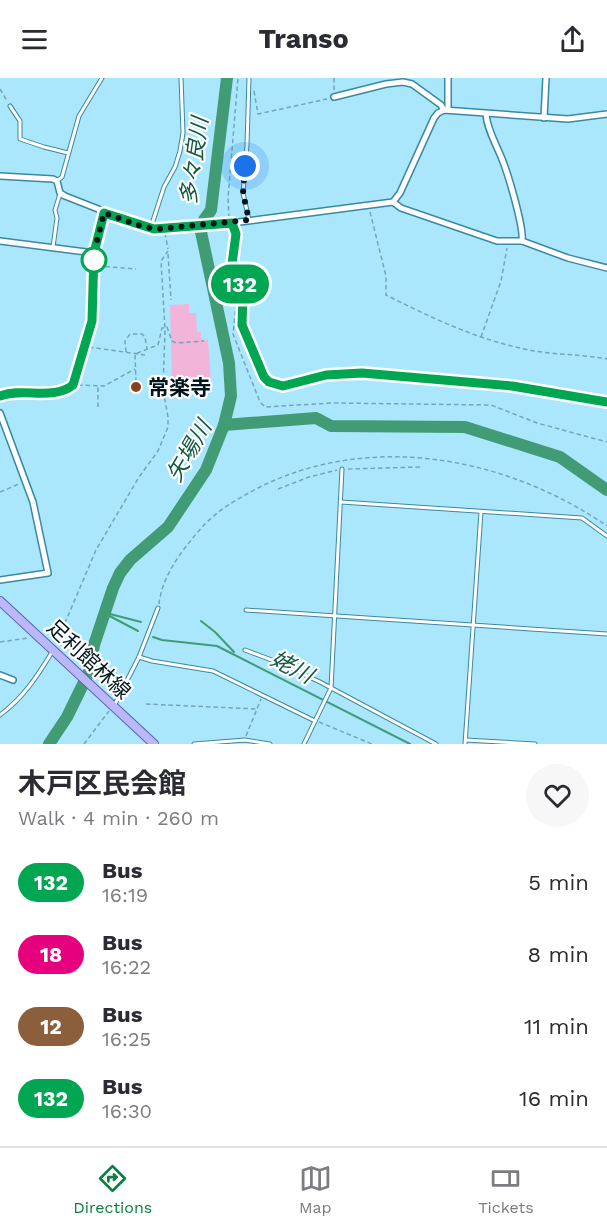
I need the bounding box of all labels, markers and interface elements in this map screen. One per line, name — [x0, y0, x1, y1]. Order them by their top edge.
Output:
icon: menu — [18, 23, 51, 56]
text: Transo — [258, 23, 349, 55]
icon: share — [556, 23, 589, 56]
water label: 多々良川 — [175, 114, 213, 206]
your location — [230, 151, 260, 181]
unlabelled marker — [81, 247, 107, 273]
line badge: 132 — [206, 264, 274, 304]
text: 132 — [223, 272, 257, 297]
place label: 常楽寺 — [148, 375, 211, 400]
marker: 常楽寺 — [129, 380, 143, 394]
water label: 矢場川 — [162, 414, 217, 486]
street label: 足利館林線 — [42, 614, 136, 704]
water label: 姥川 — [267, 646, 319, 689]
button: heart — [526, 764, 589, 827]
text: 木戸区民会館 — [18, 767, 186, 800]
text: Walk · 4 min · 260 m — [18, 806, 219, 830]
text: Bus — [102, 858, 142, 883]
text: 132 — [34, 870, 68, 895]
text: 5 min — [528, 870, 589, 895]
text: 16:19 — [102, 883, 148, 907]
text: Bus — [102, 930, 142, 955]
text: 18 — [40, 942, 62, 967]
text: 8 min — [528, 942, 589, 967]
text: 16:22 — [102, 955, 151, 979]
text: Bus — [102, 1002, 142, 1027]
text: 12 — [40, 1014, 62, 1039]
text: 11 min — [524, 1014, 589, 1039]
text: 16:25 — [102, 1027, 151, 1051]
text: Bus — [102, 1074, 142, 1099]
text: 132 — [34, 1086, 68, 1111]
text: 16 min — [519, 1086, 589, 1111]
text: 16:30 — [102, 1099, 152, 1123]
tab: Directions — [73, 1162, 152, 1217]
tab: Map — [299, 1162, 332, 1217]
tab: Tickets — [478, 1162, 534, 1217]

